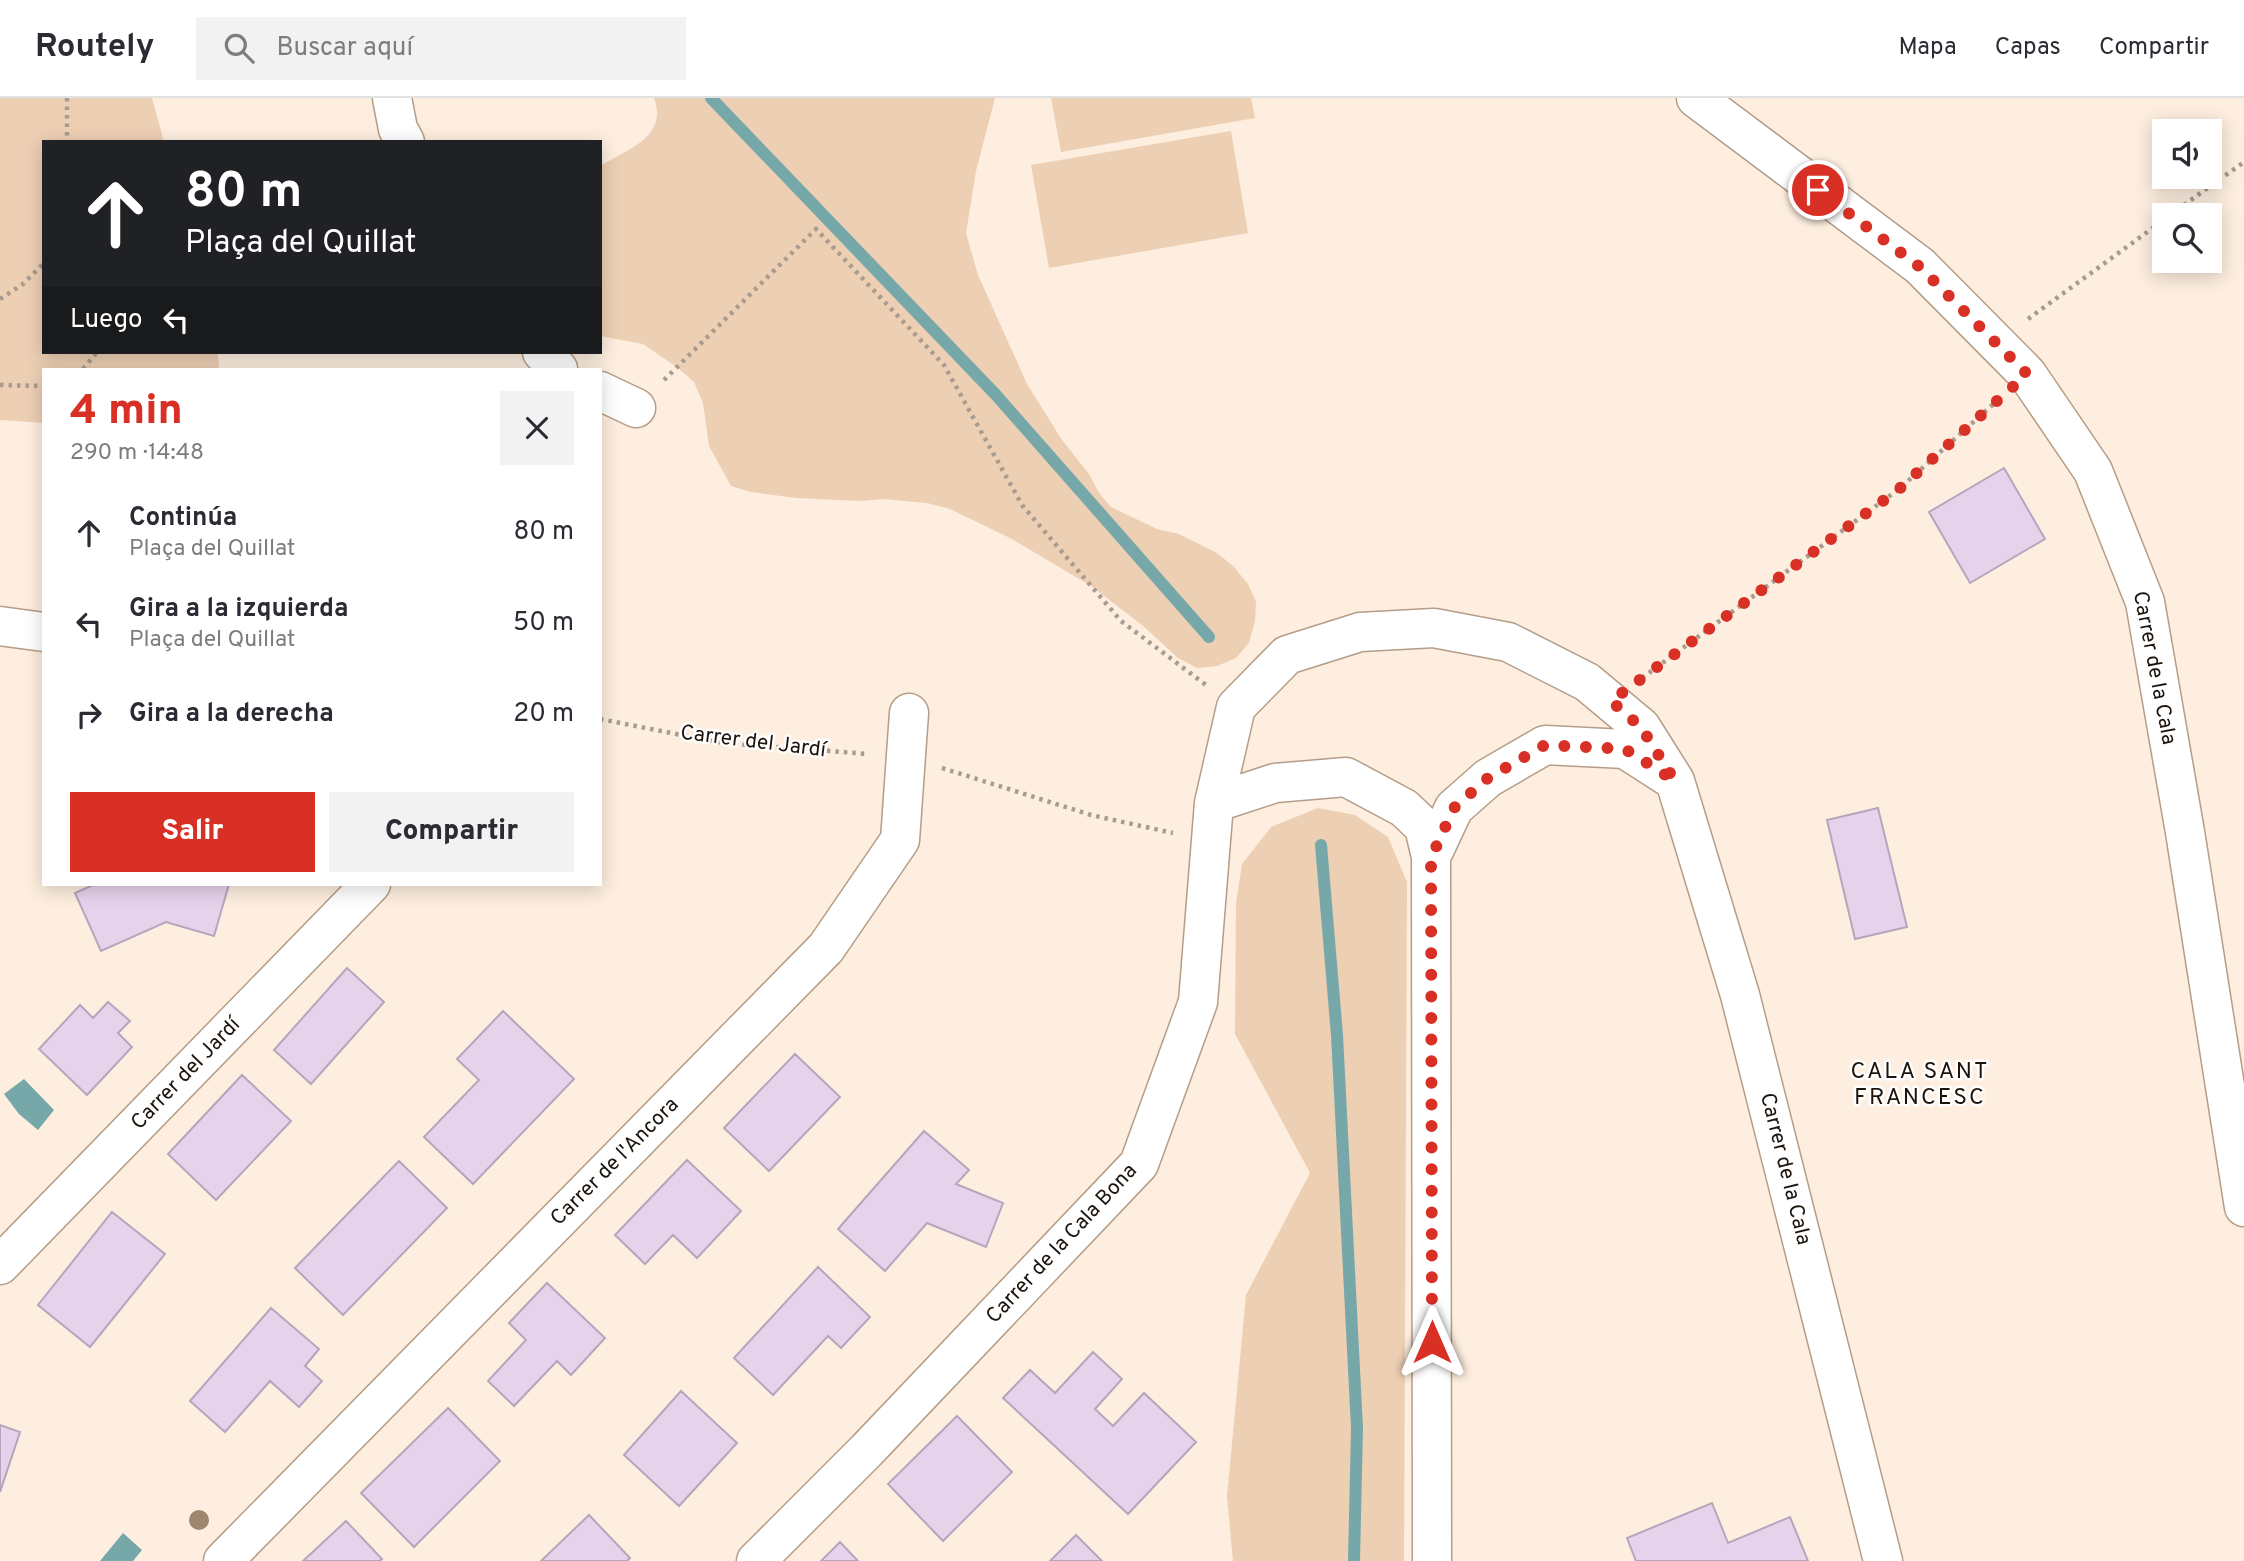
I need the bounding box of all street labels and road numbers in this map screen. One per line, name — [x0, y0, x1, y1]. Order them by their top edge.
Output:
street label: Carrer de la Cala — [2126, 589, 2182, 747]
street label: Carrer del Jardí — [679, 720, 829, 765]
street label: Carrer del Jardí — [125, 1011, 248, 1136]
street label: Carrer de la Cala — [1753, 1090, 1817, 1248]
street label: Carrer de l'Ancora — [545, 1092, 685, 1232]
street label: Carrer de la Cala Bona — [981, 1158, 1143, 1330]

